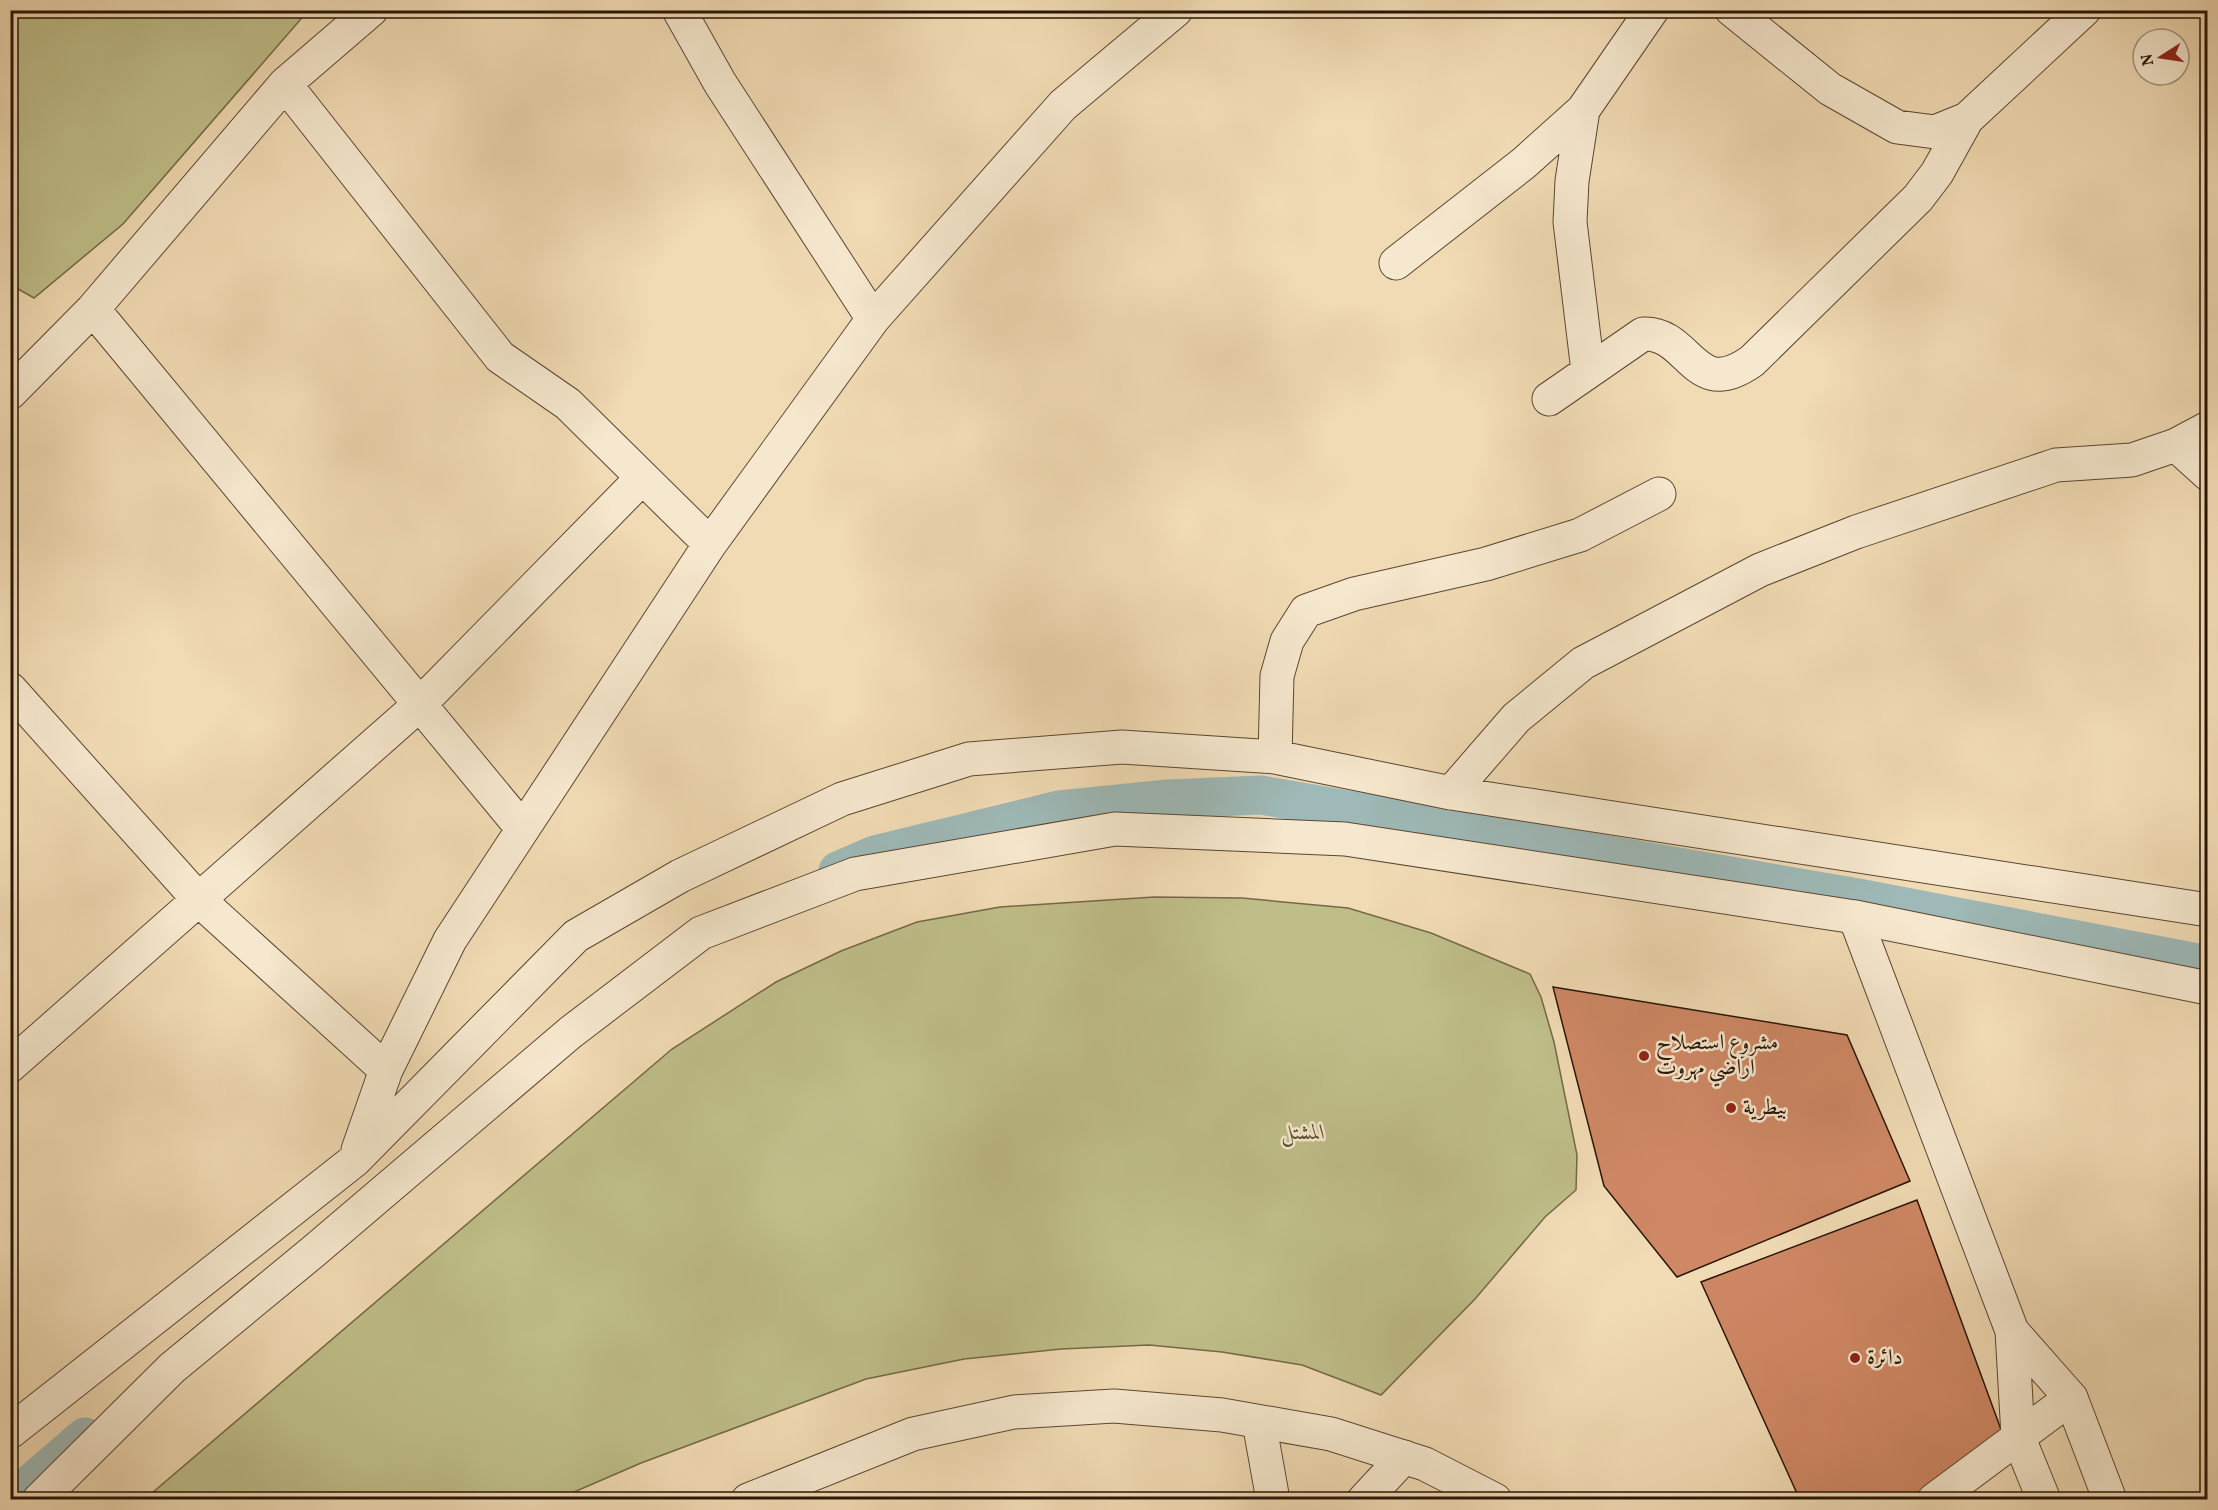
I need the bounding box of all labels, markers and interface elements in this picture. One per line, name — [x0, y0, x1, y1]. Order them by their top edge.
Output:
north arrow — [2131, 27, 2191, 87]
text: N — [2136, 51, 2160, 68]
place label: مشروع استصلاح اراضي مهروت — [1656, 1028, 1778, 1087]
marker: مشروع استصلاح اراضي مهروت — [1637, 1049, 1651, 1063]
place label: بيطرية — [1743, 1093, 1787, 1124]
marker: بيطرية — [1724, 1101, 1738, 1115]
park label: المشتل — [1281, 1118, 1325, 1149]
place label: دائرة — [1867, 1343, 1903, 1374]
marker: دائرة — [1848, 1351, 1862, 1365]

